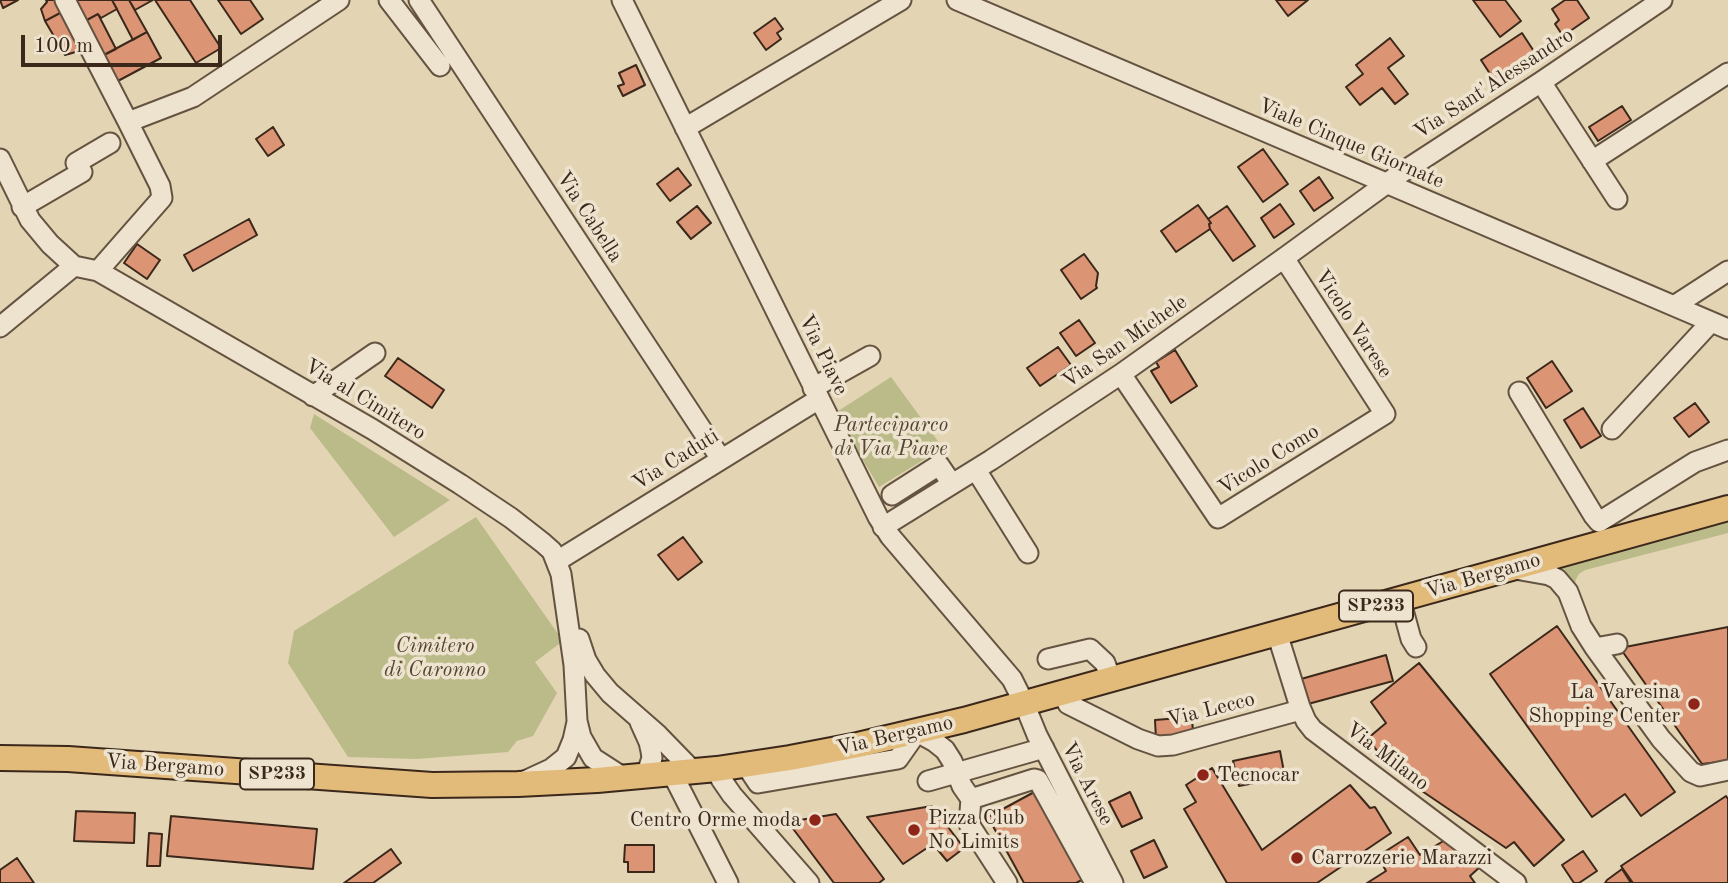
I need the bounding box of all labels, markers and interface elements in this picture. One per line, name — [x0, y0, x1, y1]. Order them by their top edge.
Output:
scale bar — [24, 21, 226, 65]
street label: Via Sant'Alessandro — [1409, 23, 1579, 145]
text: 100 m — [34, 36, 93, 57]
street label: Viale Cinque Giornate — [1254, 93, 1448, 195]
street label: Via Cabella — [550, 167, 628, 267]
street label: Vicolo Varese — [1309, 265, 1397, 383]
street label: Via San Michele — [1058, 290, 1192, 394]
street label: Via Piave — [793, 311, 853, 399]
street label: Via al Cimitero — [300, 354, 430, 446]
park label: Parteciparco di Via Piave — [834, 412, 948, 462]
street label: Vicolo Como — [1214, 419, 1324, 501]
street label: Via Caduti — [628, 424, 724, 496]
street label: Via Bergamo — [1422, 548, 1544, 604]
road number: SP233 — [1339, 590, 1413, 622]
park label: Cimitero di Caronno — [384, 633, 486, 683]
place label: La Varesina Shopping Center — [1528, 679, 1680, 729]
street label: Via Lecco — [1164, 687, 1258, 733]
marker: La Varesina Shopping Center — [1686, 696, 1702, 712]
street label: Via Bergamo — [834, 710, 956, 762]
street label: Via Milano — [1340, 717, 1434, 797]
street label: Via Arese — [1055, 738, 1119, 830]
street label: Via Bergamo — [105, 749, 225, 783]
road number: SP233 — [240, 758, 314, 790]
place label: Tecnocar — [1217, 762, 1299, 788]
marker: Tecnocar — [1195, 767, 1211, 783]
place label: Pizza Club No Limits — [928, 805, 1024, 855]
place label: Centro Orme moda — [630, 807, 801, 833]
marker: Centro Orme moda — [807, 812, 823, 828]
marker: Pizza Club No Limits — [906, 822, 922, 838]
place label: Carrozzerie Marazzi — [1311, 845, 1492, 871]
marker: Carrozzerie Marazzi — [1289, 850, 1305, 866]

